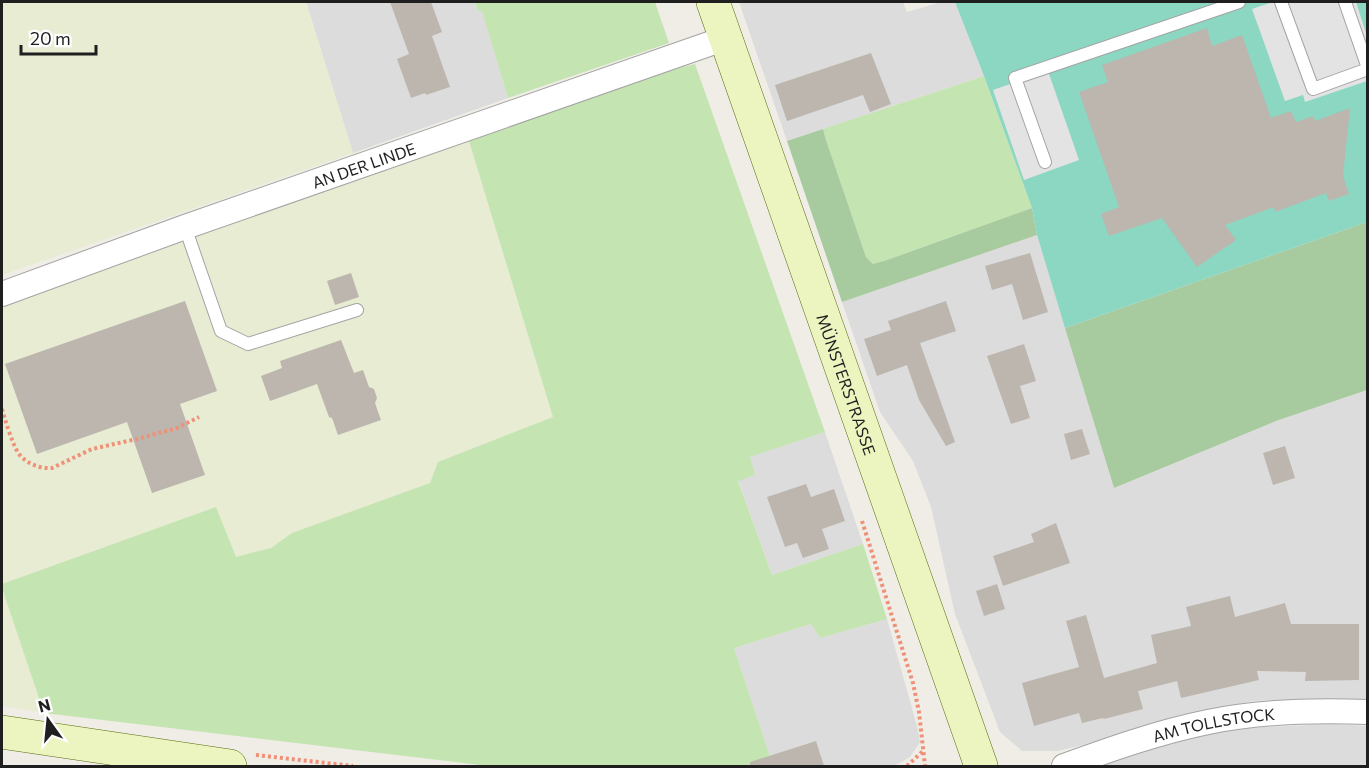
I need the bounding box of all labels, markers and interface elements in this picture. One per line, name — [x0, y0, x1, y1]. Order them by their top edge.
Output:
scale bar — [21, 18, 96, 56]
text: 20 m — [30, 27, 71, 49]
street label: AN DER LINDE — [309, 138, 418, 191]
street label: MÜNSTERSTRASSE — [814, 311, 881, 457]
north arrow — [18, 690, 78, 750]
text: N — [36, 694, 52, 716]
street label: AM TOLLSTOCK — [1150, 703, 1276, 745]

